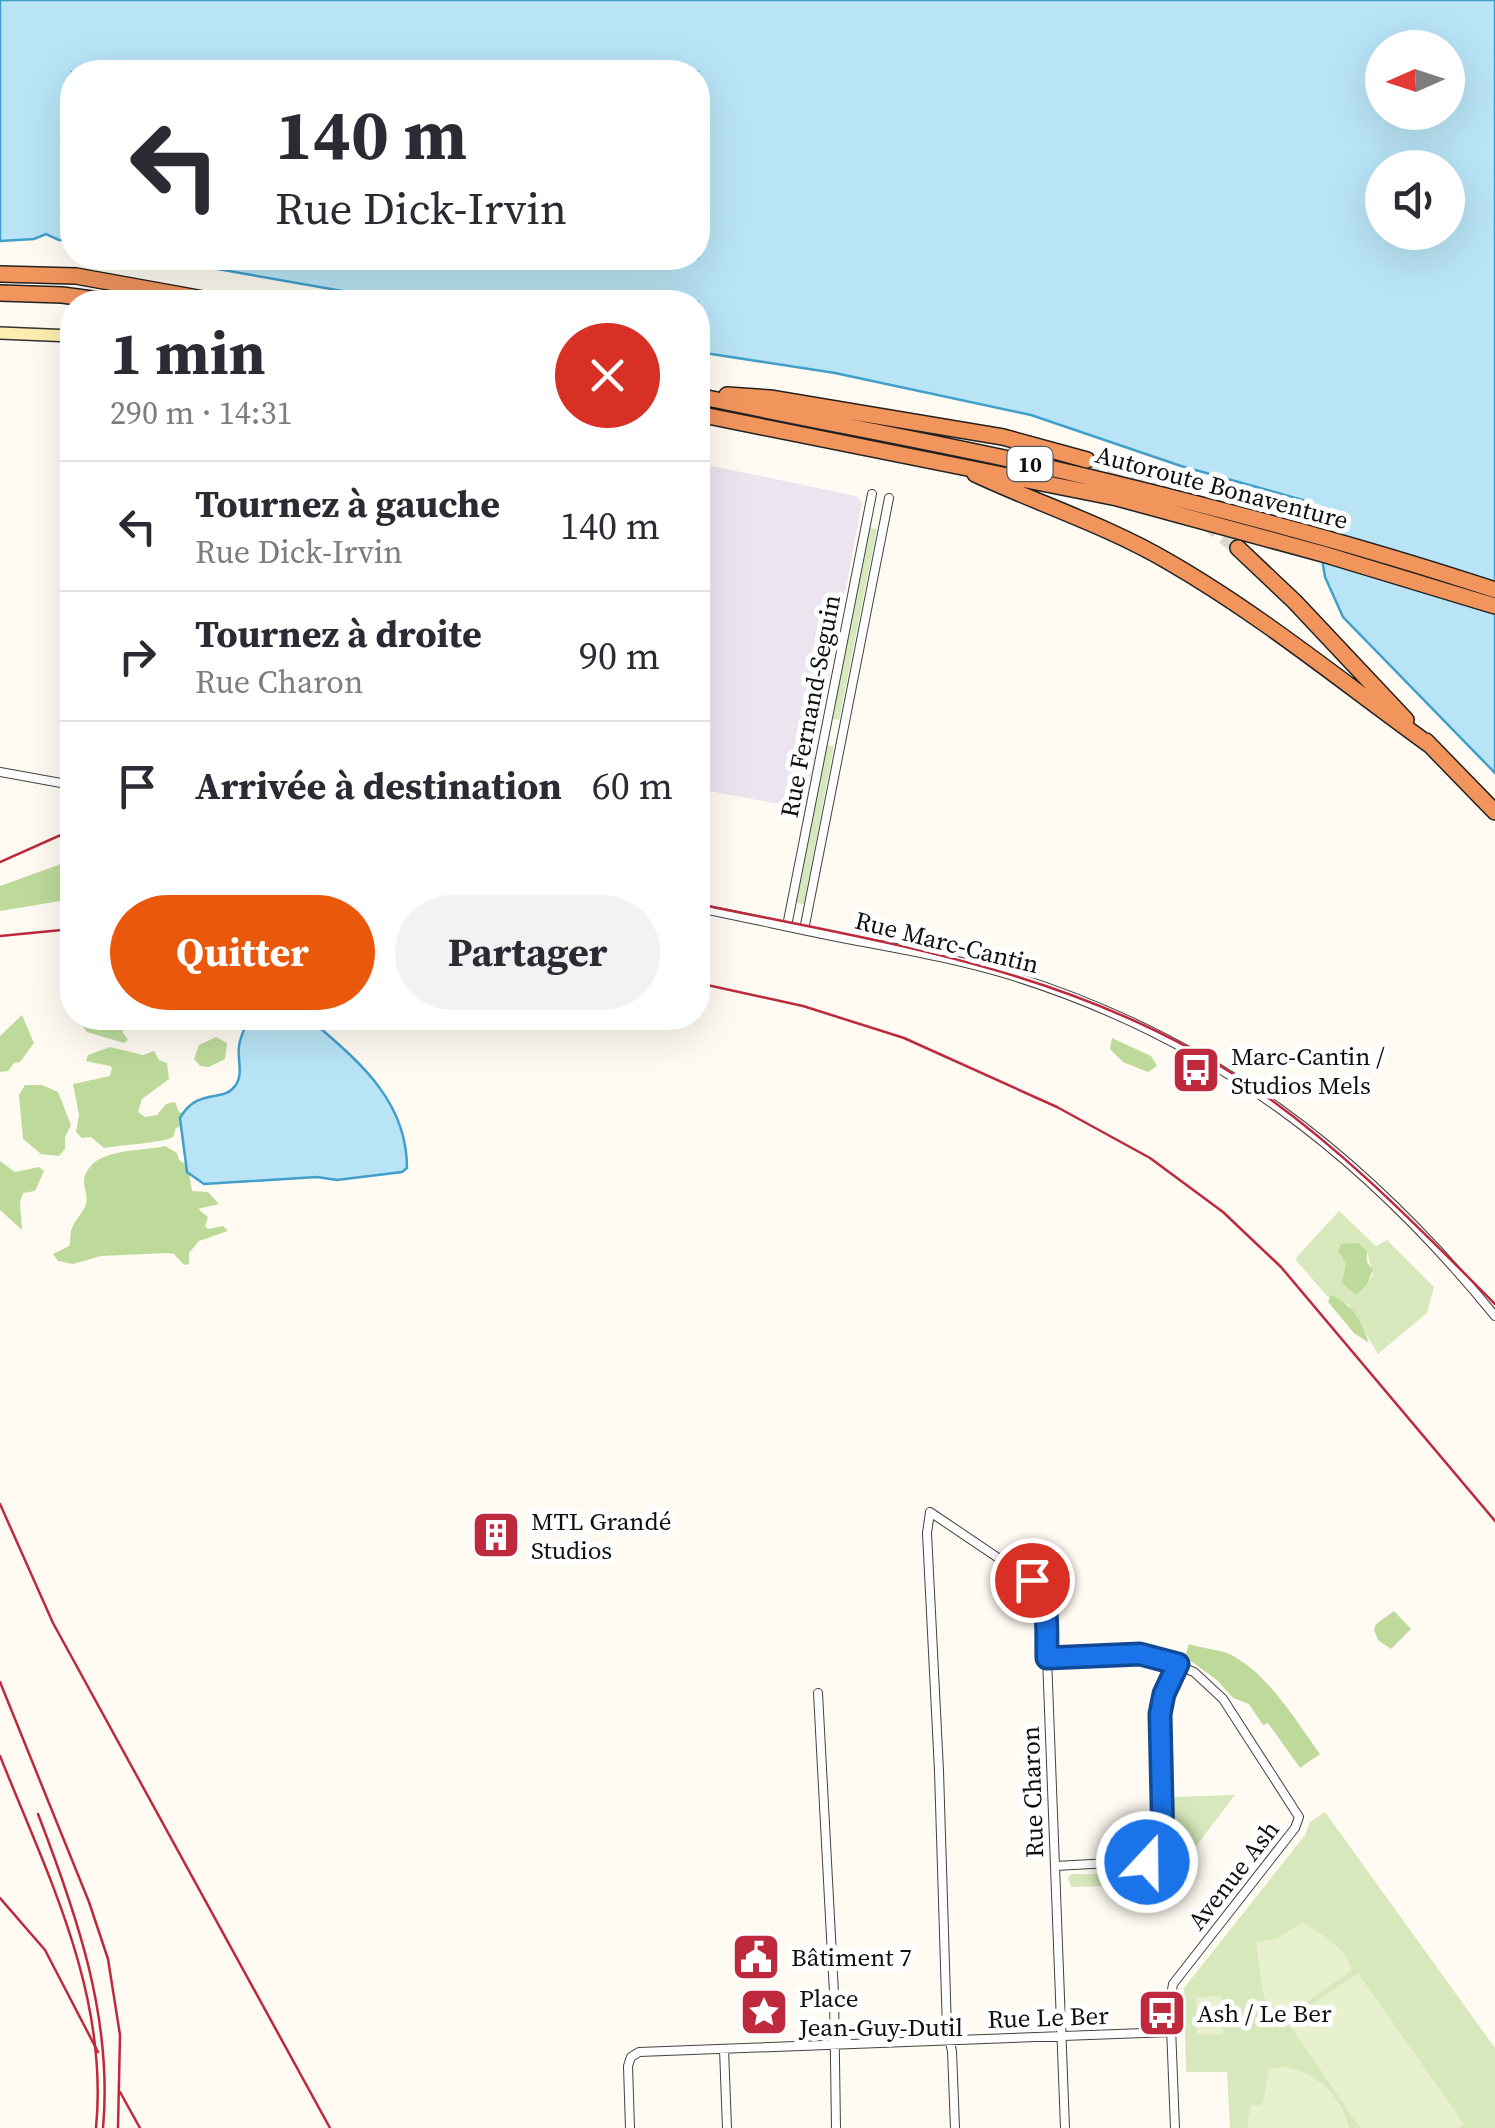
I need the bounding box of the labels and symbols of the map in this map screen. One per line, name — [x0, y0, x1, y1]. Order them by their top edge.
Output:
north arrow — [1365, 30, 1465, 130]
street label: Autoroute Bonaventure — [1092, 437, 1352, 537]
road number: 10 — [1008, 447, 1052, 481]
street label: Rue Fernand-Seguin — [772, 592, 848, 820]
street label: Rue Marc-Cantin — [852, 903, 1042, 981]
place label: Marc-Cantin / Studios Mels — [1231, 1039, 1385, 1102]
bus stop icon: Marc-Cantin / Studios Mels — [1170, 1044, 1222, 1096]
place label: MTL Grandé Studios — [531, 1504, 671, 1567]
building icon: MTL Grandé Studios — [470, 1509, 522, 1561]
pin — [990, 1538, 1075, 1623]
street label: Rue Charon — [1013, 1726, 1051, 1858]
position arrow — [1095, 1810, 1199, 1914]
street label: Avenue Ash — [1180, 1813, 1286, 1937]
public building icon: Bâtiment 7 — [730, 1931, 782, 1983]
place label: Bâtiment 7 — [791, 1940, 912, 1974]
place label: Place Jean-Guy-Dutil — [798, 1981, 963, 2044]
place icon: Place Jean-Guy-Dutil — [738, 1986, 790, 2038]
bus stop icon: Ash / Le Ber — [1136, 1987, 1188, 2039]
place label: Ash / Le Ber — [1197, 1996, 1332, 2030]
street label: Rue Le Ber — [987, 1998, 1110, 2036]

